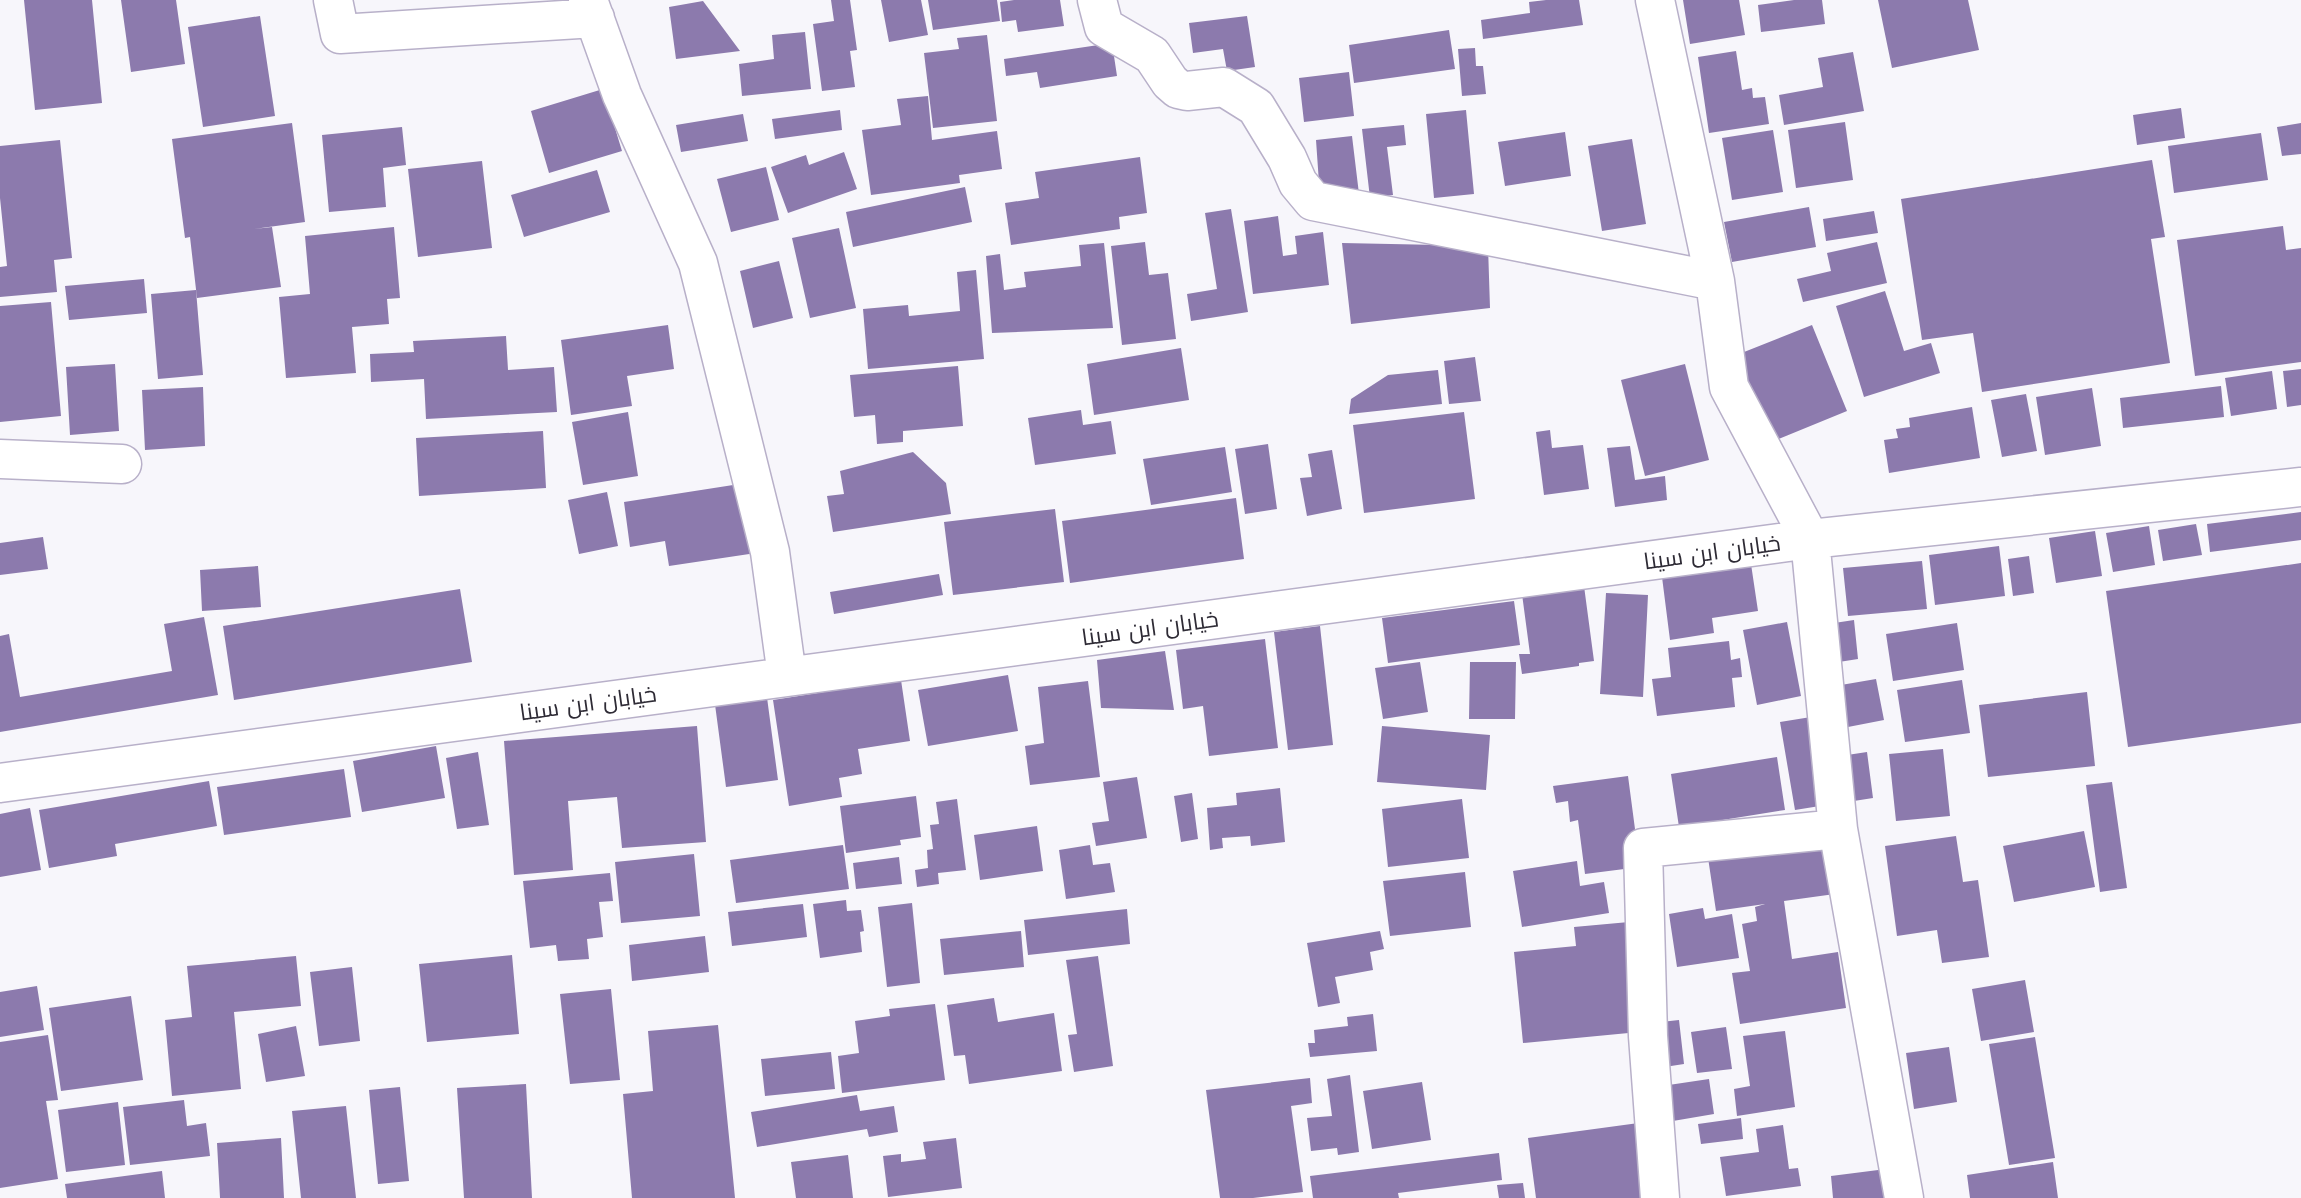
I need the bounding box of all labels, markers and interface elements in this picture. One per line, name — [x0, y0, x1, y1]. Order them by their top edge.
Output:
street label: خیابان ابن سینا — [1642, 530, 1782, 575]
street label: خیابان ابن سینا — [1080, 606, 1220, 651]
street label: خیابان ابن سینا — [518, 681, 658, 726]

